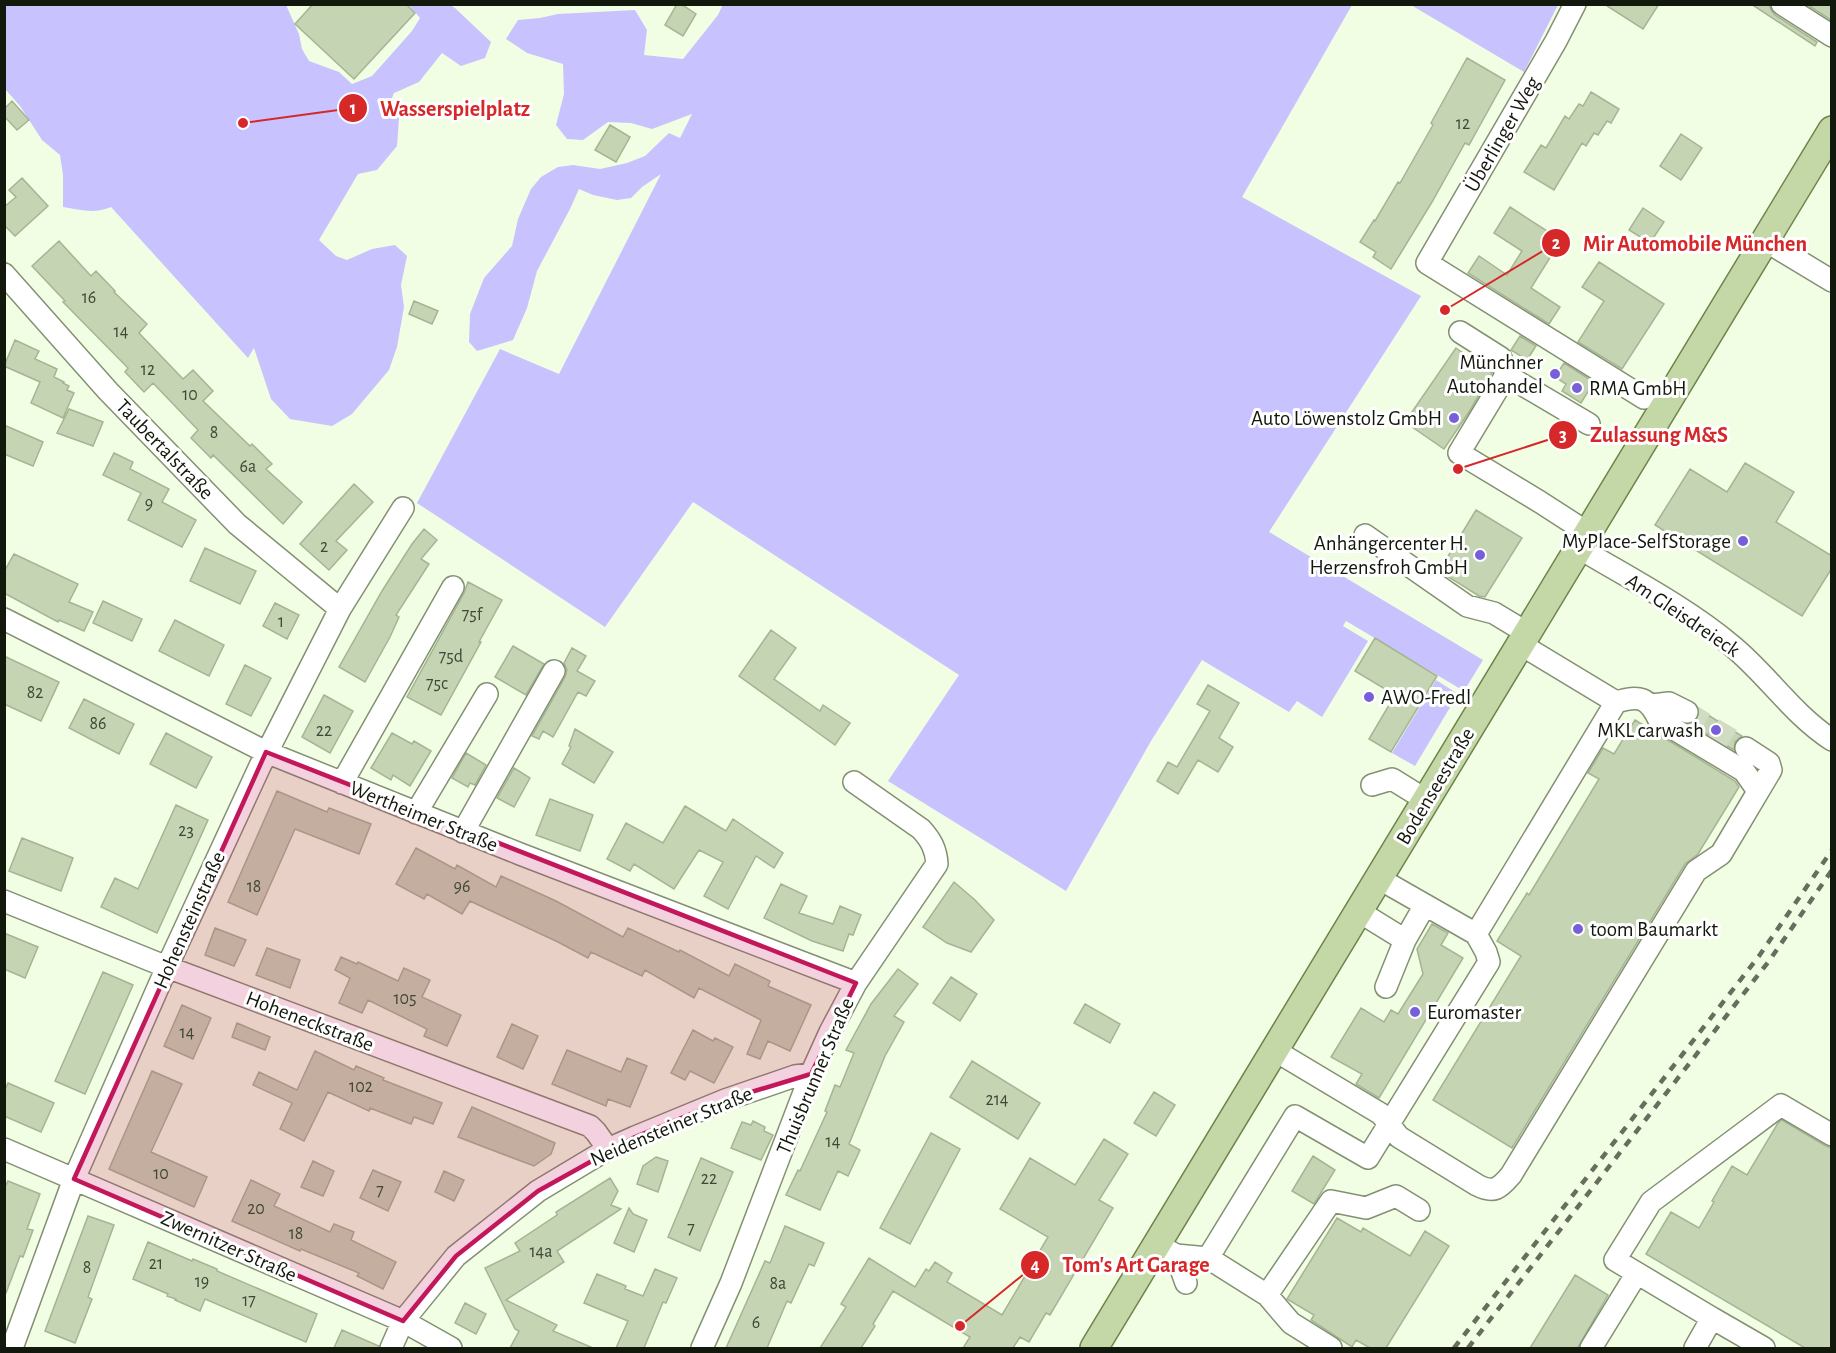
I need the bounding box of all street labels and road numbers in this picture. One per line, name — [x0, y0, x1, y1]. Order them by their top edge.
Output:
street label: Überlinger Weg — [1460, 72, 1544, 195]
street label: Taubertalstraße — [112, 395, 217, 503]
street label: Am Gleisdreieck — [1622, 570, 1744, 661]
street label: Bodenseestraße — [1392, 724, 1478, 848]
street label: Wertheimer Straße — [347, 777, 501, 856]
street label: Hohensteinstraße — [150, 849, 229, 992]
street label: Hoheneckstraße — [243, 987, 377, 1055]
street label: Thuisbrunner Straße — [773, 995, 858, 1158]
street label: Neidensteiner Straße — [587, 1083, 755, 1170]
street label: Zwernitzer Straße — [158, 1207, 300, 1286]

